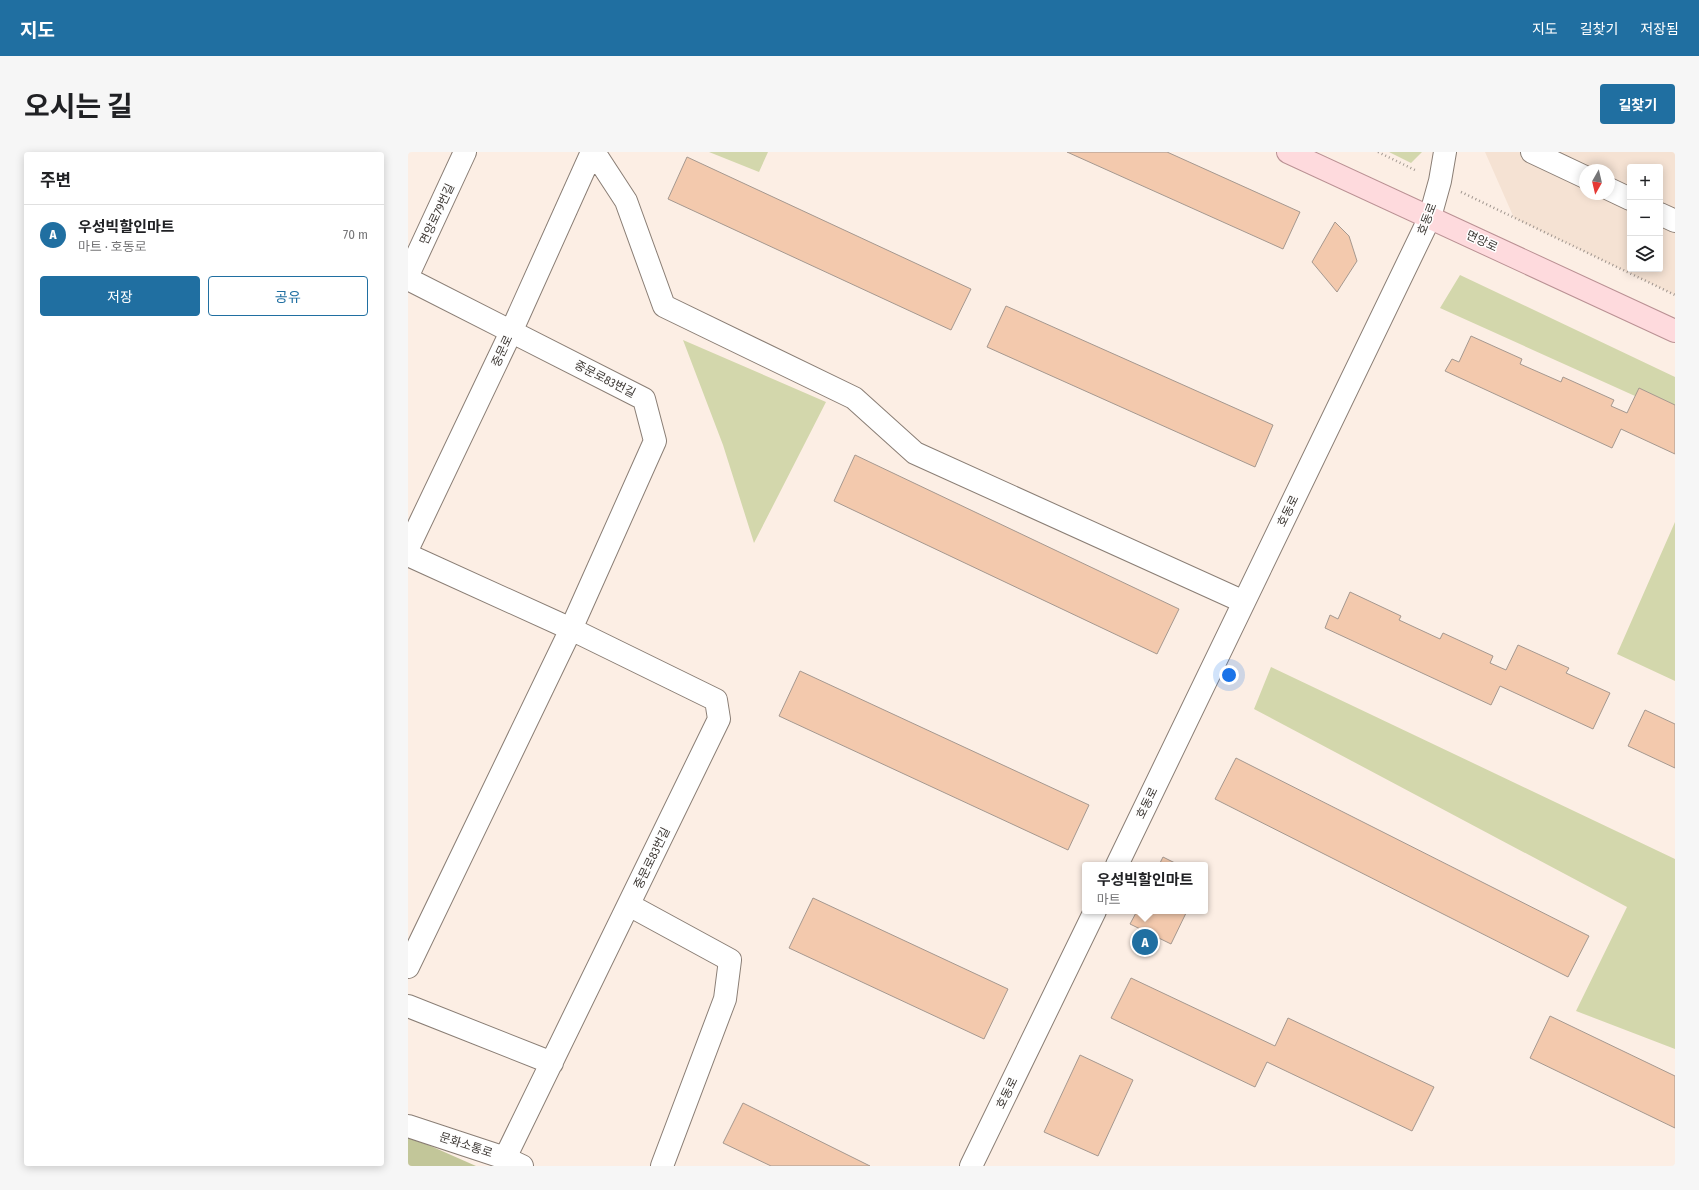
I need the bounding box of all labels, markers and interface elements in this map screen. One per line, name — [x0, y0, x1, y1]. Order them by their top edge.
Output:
text: 지도 — [20, 19, 55, 42]
text: 지도 — [1532, 21, 1558, 38]
text: 길찾기 — [1580, 21, 1618, 38]
text: 저장됨 — [1640, 21, 1679, 38]
button: 길찾기 — [1600, 84, 1675, 124]
text: 오시는 길 — [24, 90, 133, 123]
north arrow — [1579, 164, 1615, 200]
map controls — [1627, 164, 1663, 272]
button: + — [1627, 164, 1663, 200]
text: 주변 — [40, 170, 71, 191]
street label: 면앙로79번길 — [417, 181, 457, 247]
button: − — [1627, 200, 1663, 236]
street label: 호동로 — [1415, 201, 1439, 237]
text: 우성빅할인마트 — [78, 218, 175, 236]
text: A — [49, 227, 57, 242]
text: 70 m — [343, 227, 368, 242]
street label: 면앙로 — [1464, 228, 1500, 254]
button: layers — [1627, 236, 1663, 272]
text: 마트 · 호동로 — [78, 239, 147, 254]
button: 저장 — [40, 276, 200, 316]
button: 공유 — [208, 276, 368, 316]
street label: 중문로 — [489, 333, 515, 369]
street label: 중문로83번길 — [572, 358, 638, 400]
street label: 호동로 — [1274, 493, 1302, 529]
your location — [1219, 665, 1239, 685]
street label: 호동로 — [1133, 785, 1161, 821]
street label: 중문로83번길 — [631, 825, 673, 891]
popup — [1082, 862, 1208, 914]
text: 우성빅할인마트 — [1097, 871, 1193, 889]
text: 마트 — [1097, 892, 1121, 907]
pin: A — [1132, 927, 1158, 957]
street label: 호동로 — [993, 1075, 1021, 1111]
street label: 문화소통로 — [438, 1130, 494, 1160]

